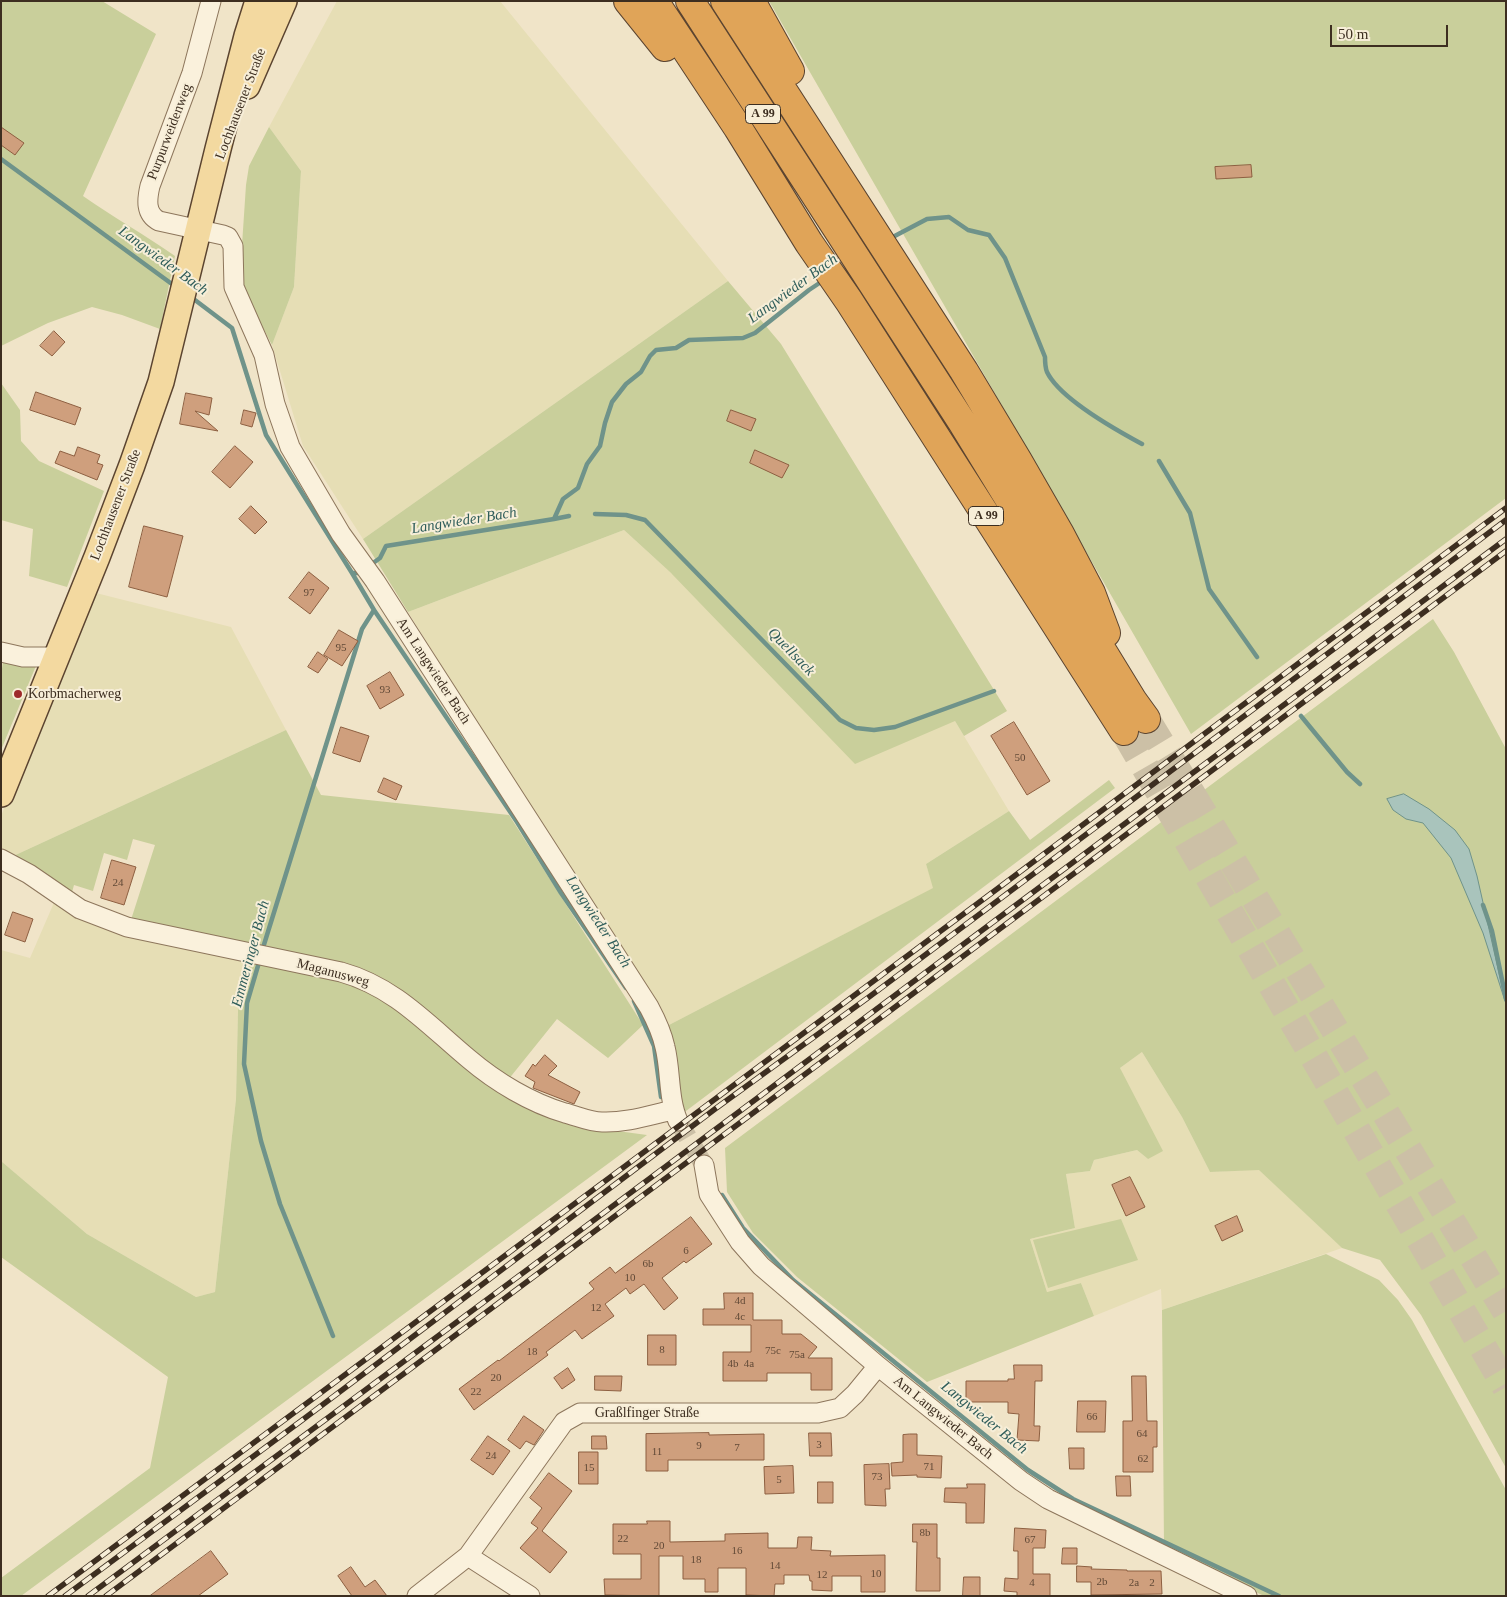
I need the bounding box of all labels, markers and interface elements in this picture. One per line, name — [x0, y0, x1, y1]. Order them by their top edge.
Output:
scale bar — [1332, 15, 1450, 47]
text: 50 m — [1338, 26, 1368, 42]
street label: Lochhausener Straße — [212, 46, 270, 162]
street label: Purpurweidenweg — [144, 81, 196, 183]
road number: A 99 — [746, 105, 780, 124]
water label: Langwieder Bach — [115, 222, 211, 300]
water label: Langwieder Bach — [745, 250, 841, 328]
street label: Lochhausener Straße — [87, 447, 145, 563]
water label: Langwieder Bach — [410, 504, 518, 538]
road number: A 99 — [968, 506, 1004, 526]
house number: 97 — [304, 586, 314, 600]
street label: Am Langwieder Bach — [392, 615, 474, 727]
water label: Quellsack — [764, 624, 818, 680]
house number: 95 — [336, 641, 346, 655]
house number: 93 — [380, 683, 390, 697]
place label: Korbmacherweg — [28, 686, 121, 702]
marker: Korbmacherweg — [12, 688, 24, 700]
house number: 50 — [1014, 751, 1026, 765]
water label: Langwieder Bach — [562, 873, 634, 971]
house number: 24 — [112, 876, 124, 890]
water label: Emmeringer Bach — [228, 899, 274, 1009]
street label: Maganusweg — [295, 955, 371, 991]
house number: 6 — [683, 1244, 689, 1258]
house number: 6b — [642, 1257, 654, 1271]
house number: 10 — [624, 1271, 636, 1285]
house number: 4d — [734, 1294, 746, 1308]
house number: 12 — [590, 1301, 602, 1315]
house number: 4c — [735, 1310, 745, 1324]
house number: 8 — [659, 1343, 665, 1357]
house number: 75c — [765, 1344, 781, 1358]
house number: 18 — [526, 1345, 538, 1359]
house number: 75a — [789, 1348, 805, 1362]
house number: 4b — [728, 1357, 738, 1371]
house number: 4a — [744, 1357, 754, 1371]
house number: 20 — [491, 1371, 502, 1385]
street label: Am Langwieder Bach — [890, 1373, 996, 1463]
water label: Langwieder Bach — [937, 1378, 1031, 1458]
house number: 22 — [471, 1385, 482, 1399]
street label: Graßlfinger Straße — [595, 1405, 699, 1421]
house number: 66 — [1086, 1410, 1098, 1424]
house number: 64 — [1136, 1427, 1148, 1441]
house number: 3 — [816, 1438, 822, 1452]
house number: 9 — [696, 1439, 702, 1453]
house number: 7 — [734, 1441, 740, 1455]
house number: 11 — [652, 1445, 662, 1459]
house number: 24 — [486, 1449, 496, 1463]
house number: 62 — [1138, 1452, 1148, 1466]
house number: 71 — [924, 1460, 934, 1474]
house number: 15 — [584, 1461, 594, 1475]
house number: 73 — [872, 1470, 882, 1484]
house number: 5 — [776, 1473, 782, 1487]
house number: 8b — [920, 1526, 930, 1540]
house number: 22 — [618, 1532, 628, 1546]
house number: 67 — [1024, 1533, 1036, 1547]
house number: 20 — [654, 1539, 664, 1553]
house number: 16 — [732, 1544, 742, 1558]
house number: 18 — [690, 1553, 701, 1567]
house number: 14 — [770, 1559, 780, 1573]
house number: 10 — [870, 1567, 881, 1581]
house number: 12 — [816, 1568, 828, 1582]
house number: 2b — [1096, 1575, 1108, 1589]
house number: 4 — [1029, 1576, 1035, 1590]
house number: 2a — [1129, 1576, 1139, 1590]
house number: 2 — [1149, 1576, 1155, 1590]

